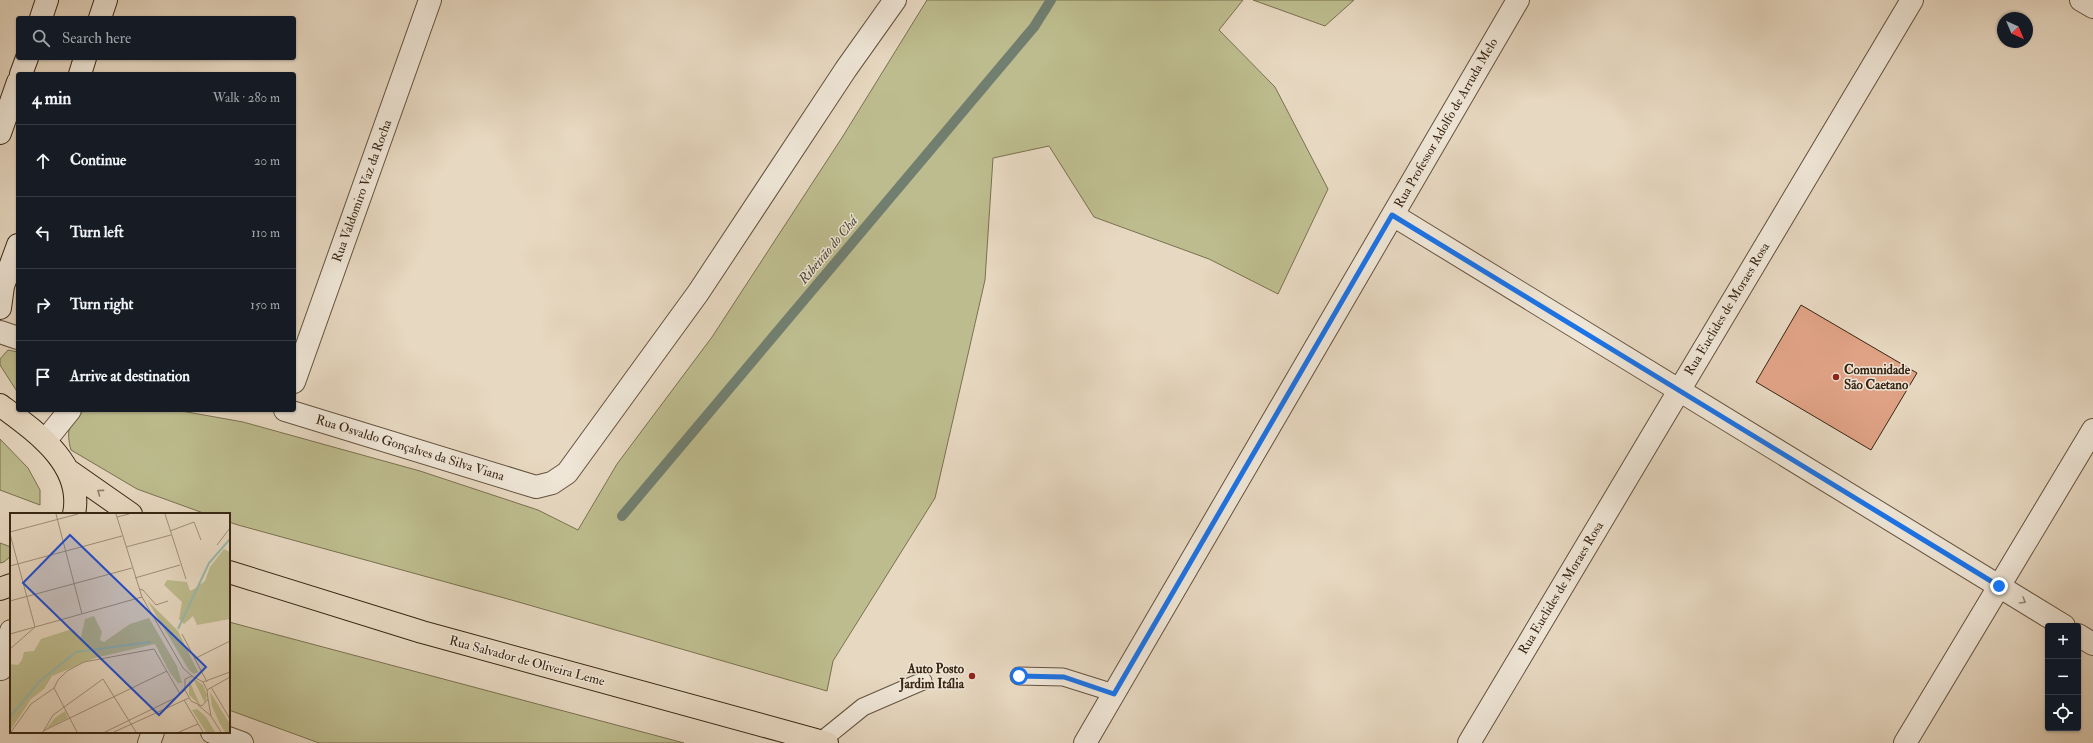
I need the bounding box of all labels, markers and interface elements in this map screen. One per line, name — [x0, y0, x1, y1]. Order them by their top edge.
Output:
north arrow — [1997, 12, 2033, 48]
search box — [16, 16, 296, 60]
icon: search — [30, 27, 52, 49]
text: Search here — [62, 29, 131, 48]
street label: Rua Professor Adolfo de Arruda Melo — [1391, 35, 1501, 211]
text: 4 min — [32, 88, 71, 109]
text: Walk · 280 m — [213, 90, 280, 106]
street label: Rua Valdomiro Vaz da Rocha — [329, 117, 395, 264]
icon: ahead — [32, 150, 54, 172]
text: Continue — [70, 151, 126, 170]
text: 20 m — [254, 153, 280, 169]
water label: Ribeirão do Chá — [794, 211, 862, 288]
icon: left — [32, 222, 54, 244]
text: Turn left — [70, 223, 124, 242]
text: 110 m — [251, 225, 280, 241]
street label: Rua Euclides de Moraes Rosa — [1681, 239, 1773, 378]
icon: right — [32, 294, 54, 316]
text: Turn right — [70, 295, 133, 314]
text: 150 m — [250, 297, 280, 313]
place label: Comunidade São Caetano — [1844, 362, 1911, 393]
icon: arrive — [32, 366, 54, 388]
text: Arrive at destination — [70, 367, 190, 386]
marker: Comunidade São Caetano — [1831, 372, 1841, 382]
street label: Rua Osvaldo Gonçalves da Silva Viana — [314, 412, 507, 485]
one-way arrow — [97, 489, 104, 496]
inset map — [10, 513, 230, 733]
street label: Rua Euclides de Moraes Rosa — [1515, 518, 1607, 657]
route end — [1990, 577, 2008, 595]
one-way arrow — [2019, 596, 2026, 604]
map controls — [2045, 623, 2081, 731]
button: + — [2045, 623, 2081, 659]
street label: Rua Salvador de Oliveira Leme — [447, 633, 607, 690]
button: − — [2045, 659, 2081, 695]
place label: Auto Posto Jardim Itália — [898, 661, 965, 693]
route start — [1010, 667, 1028, 685]
marker: Auto Posto Jardim Itália — [967, 671, 977, 681]
button: locate — [2045, 695, 2081, 731]

